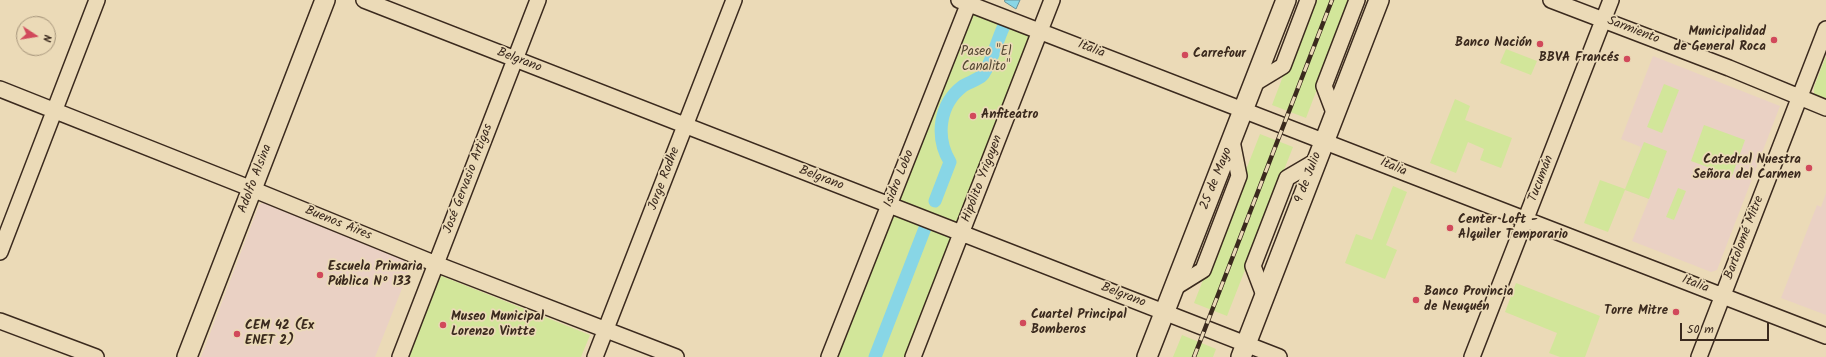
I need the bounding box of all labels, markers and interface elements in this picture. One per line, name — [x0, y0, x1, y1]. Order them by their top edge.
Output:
street label: Sarmiento — [1605, 14, 1661, 48]
north arrow — [16, 16, 56, 56]
place label: Municipalidad de General Roca — [1673, 25, 1766, 56]
text: N — [37, 33, 56, 44]
marker: Municipalidad de General Roca — [1769, 35, 1779, 45]
place label: Banco Nación — [1455, 36, 1532, 52]
street label: Italia — [1075, 38, 1107, 62]
marker: Banco Nación — [1535, 39, 1545, 49]
street label: Belgrano — [494, 45, 544, 77]
park label: Paseo "El Canalito" — [961, 45, 1011, 76]
place label: Carrefour — [1193, 47, 1246, 63]
marker: Carrefour — [1180, 50, 1190, 60]
place label: BBVA Francés — [1539, 51, 1619, 67]
marker: BBVA Francés — [1622, 54, 1632, 64]
place label: Anfiteatro — [981, 108, 1038, 124]
marker: Anfiteatro — [968, 111, 978, 121]
street label: José Gervasio Artigas — [441, 122, 497, 236]
street label: Hipólito Yrigoyen — [959, 133, 1007, 225]
street label: Adolfo Alsina — [236, 143, 276, 215]
street label: Jorge Rodhe — [646, 145, 684, 213]
street label: 25 de Mayo — [1197, 146, 1237, 212]
street label: Isidro Lobo — [881, 148, 919, 210]
street label: 9 de Julio — [1292, 150, 1326, 206]
street label: Tucumán — [1526, 153, 1558, 205]
place label: Catedral Nuestra Señora del Carmen — [1693, 153, 1801, 184]
street label: Italia — [1377, 156, 1409, 180]
street label: Belgrano — [796, 163, 846, 195]
marker: Catedral Nuestra Señora del Carmen — [1804, 163, 1814, 173]
street label: Bartolomé Mitre — [1722, 194, 1768, 282]
street label: Buenos Aires — [302, 204, 374, 244]
place label: Center Loft - Alquiler Temporario — [1458, 213, 1568, 244]
marker: Center Loft - Alquiler Temporario — [1445, 223, 1455, 233]
place label: Escuela Primaria Pública Nº 133 — [328, 260, 423, 291]
marker: Escuela Primaria Pública Nº 133 — [315, 270, 325, 280]
street label: Italia — [1679, 273, 1711, 297]
street label: Belgrano — [1098, 280, 1148, 312]
place label: Banco Provincia de Neuquén — [1424, 285, 1513, 316]
marker: Banco Provincia de Neuquén — [1411, 295, 1421, 305]
place label: Torre Mitre — [1604, 304, 1668, 320]
marker: Torre Mitre — [1671, 307, 1681, 317]
place label: Cuartel Principal Bomberos — [1031, 308, 1127, 339]
place label: Museo Municipal Lorenzo Vintte — [451, 310, 544, 341]
scale bar — [1682, 315, 1771, 341]
marker: Cuartel Principal Bomberos — [1018, 318, 1028, 328]
place label: CEM 42 (Ex ENET 2) — [245, 319, 314, 350]
marker: Museo Municipal Lorenzo Vintte — [438, 320, 448, 330]
text: 50 m — [1687, 320, 1714, 339]
marker: CEM 42 (Ex ENET 2) — [232, 329, 242, 339]

